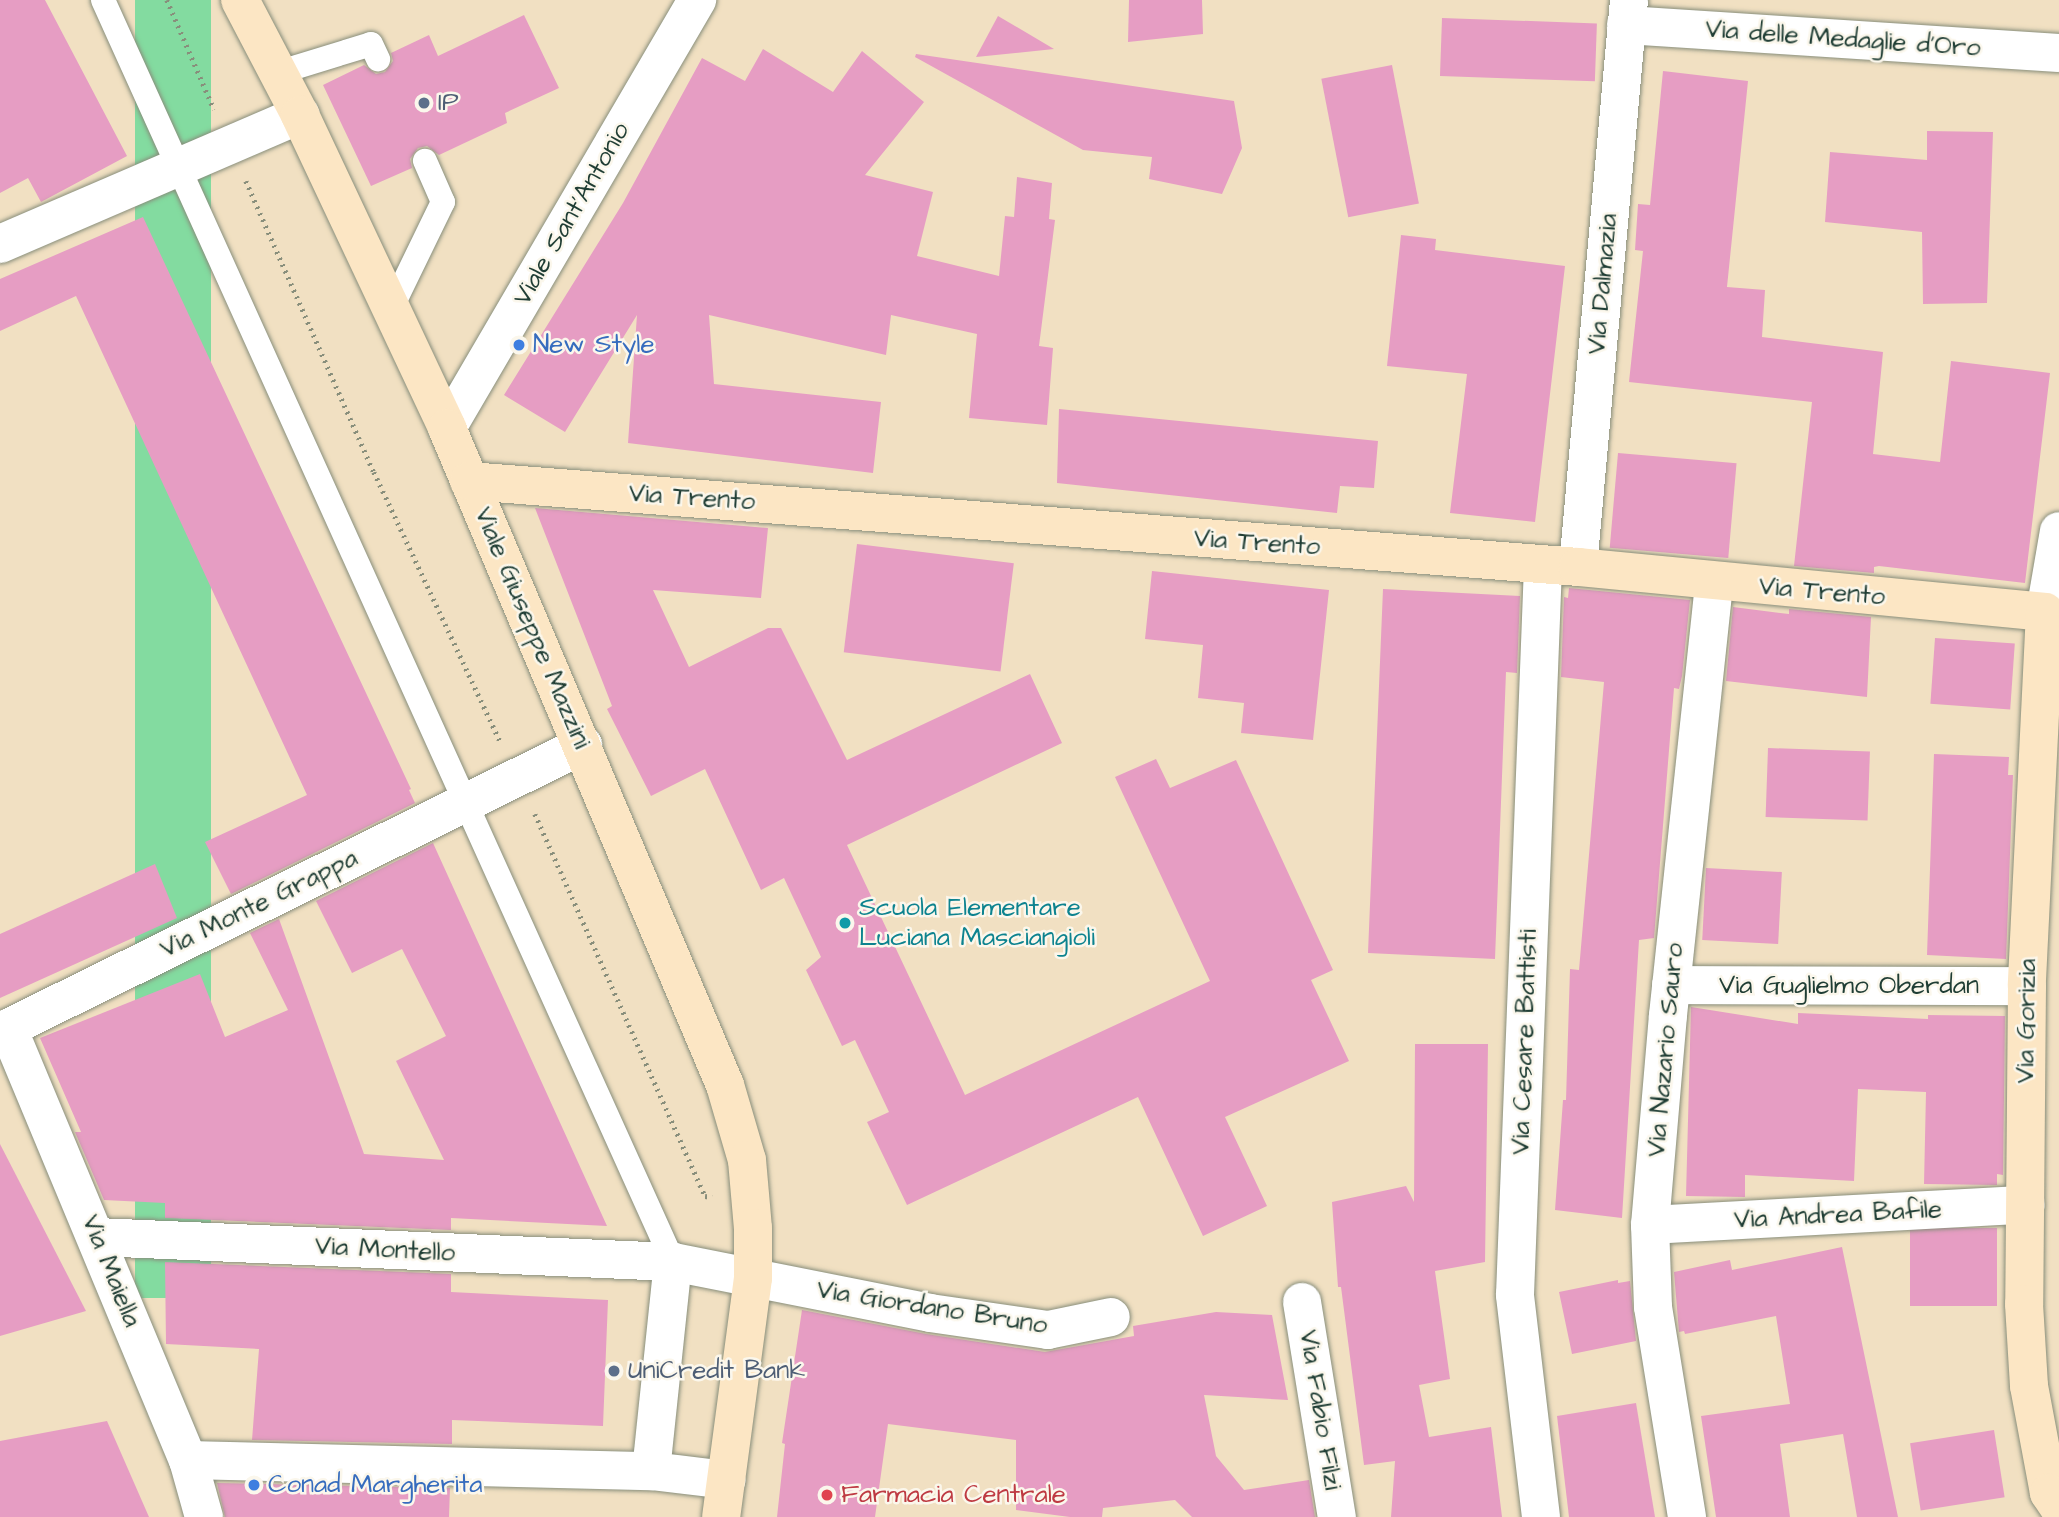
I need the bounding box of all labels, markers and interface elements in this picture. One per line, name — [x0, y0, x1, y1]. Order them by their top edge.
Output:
street label: Via delle Medaglie d'Oro — [1704, 14, 1982, 64]
place label: IP — [438, 87, 459, 119]
marker: IP — [416, 95, 432, 111]
street label: Viale Sant'Antonio — [507, 117, 637, 311]
street label: Via Dalmazia — [1581, 212, 1625, 356]
place label: New Style — [533, 329, 654, 361]
marker: New Style — [511, 337, 527, 353]
street label: Via Trento — [628, 478, 756, 518]
street label: Viale Giuseppe Mazzini — [467, 503, 597, 753]
street label: Via Trento — [1193, 523, 1321, 563]
street label: Via Trento — [1758, 571, 1886, 613]
street label: Via Monte Grappa — [155, 843, 363, 965]
place label: Scuola Elementare Luciana Masciangioli — [859, 892, 1095, 954]
marker: Scuola Elementare Luciana Masciangioli — [837, 915, 853, 931]
street label: Via Cesare Battisti — [1505, 929, 1545, 1155]
street label: Via Nazario Sauro — [1641, 942, 1691, 1158]
street label: Via Gorizia — [2010, 958, 2044, 1084]
street label: Via Guglielmo Oberdan — [1719, 970, 1979, 1002]
street label: Via Andrea Bafile — [1733, 1194, 1943, 1236]
street label: Via Maiella — [74, 1210, 148, 1332]
street label: Via Montello — [314, 1231, 456, 1269]
street label: Via Giordano Bruno — [814, 1274, 1050, 1342]
street label: Via Fabio Filzi — [1292, 1328, 1348, 1492]
place label: UniCredit Bank — [628, 1355, 805, 1387]
marker: UniCredit Bank — [606, 1363, 622, 1379]
place label: Conad Margherita — [268, 1469, 482, 1501]
marker: Conad Margherita — [246, 1477, 262, 1493]
place label: Farmacia Centrale — [841, 1479, 1066, 1511]
marker: Farmacia Centrale — [819, 1487, 835, 1503]

